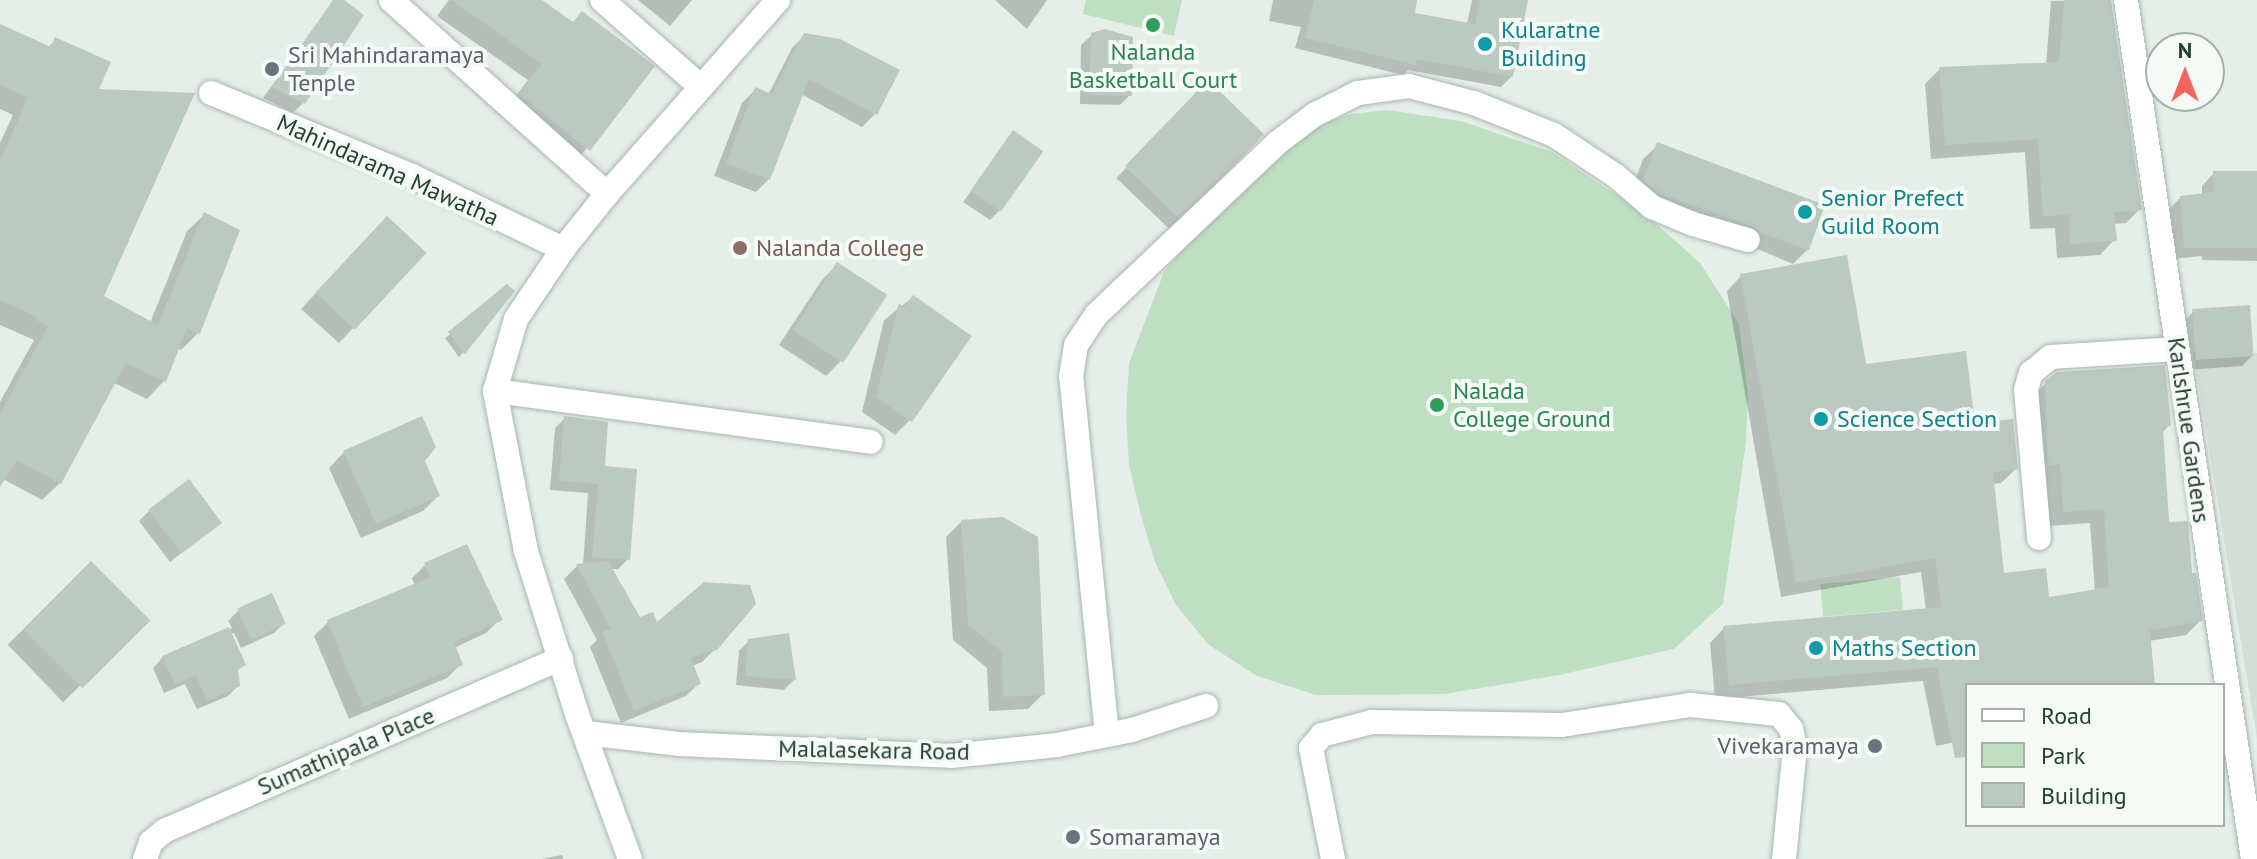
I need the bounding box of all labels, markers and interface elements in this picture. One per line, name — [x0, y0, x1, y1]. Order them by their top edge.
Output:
marker: Nalanda Basketball Court — [1144, 16, 1162, 34]
place label: Kularatne Building — [1501, 16, 1600, 72]
north arrow — [2145, 32, 2225, 112]
marker: Kularatne Building — [1476, 35, 1494, 53]
text: N — [2178, 36, 2192, 64]
place label: Nalanda Basketball Court — [1069, 38, 1237, 94]
place label: Sri Mahindaramaya Tenple — [288, 41, 485, 97]
marker: Sri Mahindaramaya Tenple — [263, 60, 281, 78]
street label: Mahindarama Mawatha — [273, 108, 503, 232]
place label: Senior Prefect Guild Room — [1821, 184, 1964, 240]
marker: Senior Prefect Guild Room — [1796, 203, 1814, 221]
place label: Nalanda College — [756, 234, 924, 262]
marker: Nalanda College — [731, 239, 749, 257]
street label: Karlshrue Gardens — [2162, 335, 2216, 525]
place label: Nalada College Ground — [1453, 377, 1611, 433]
marker: Nalada College Ground — [1428, 396, 1446, 414]
place label: Science Section — [1837, 405, 1997, 433]
marker: Science Section — [1812, 410, 1830, 428]
place label: Maths Section — [1832, 634, 1977, 662]
marker: Maths Section — [1807, 639, 1825, 657]
legend — [1965, 683, 2225, 827]
text: Road — [2041, 700, 2092, 731]
street label: Sumathipala Place — [253, 701, 439, 801]
place label: Vivekaramaya — [1717, 732, 1859, 760]
street label: Malalasekara Road — [778, 734, 970, 766]
marker: Vivekaramaya — [1866, 737, 1884, 755]
text: Park — [2041, 740, 2085, 771]
text: Building — [2041, 780, 2127, 811]
place label: Somaramaya — [1089, 823, 1221, 851]
marker: Somaramaya — [1064, 828, 1082, 846]

